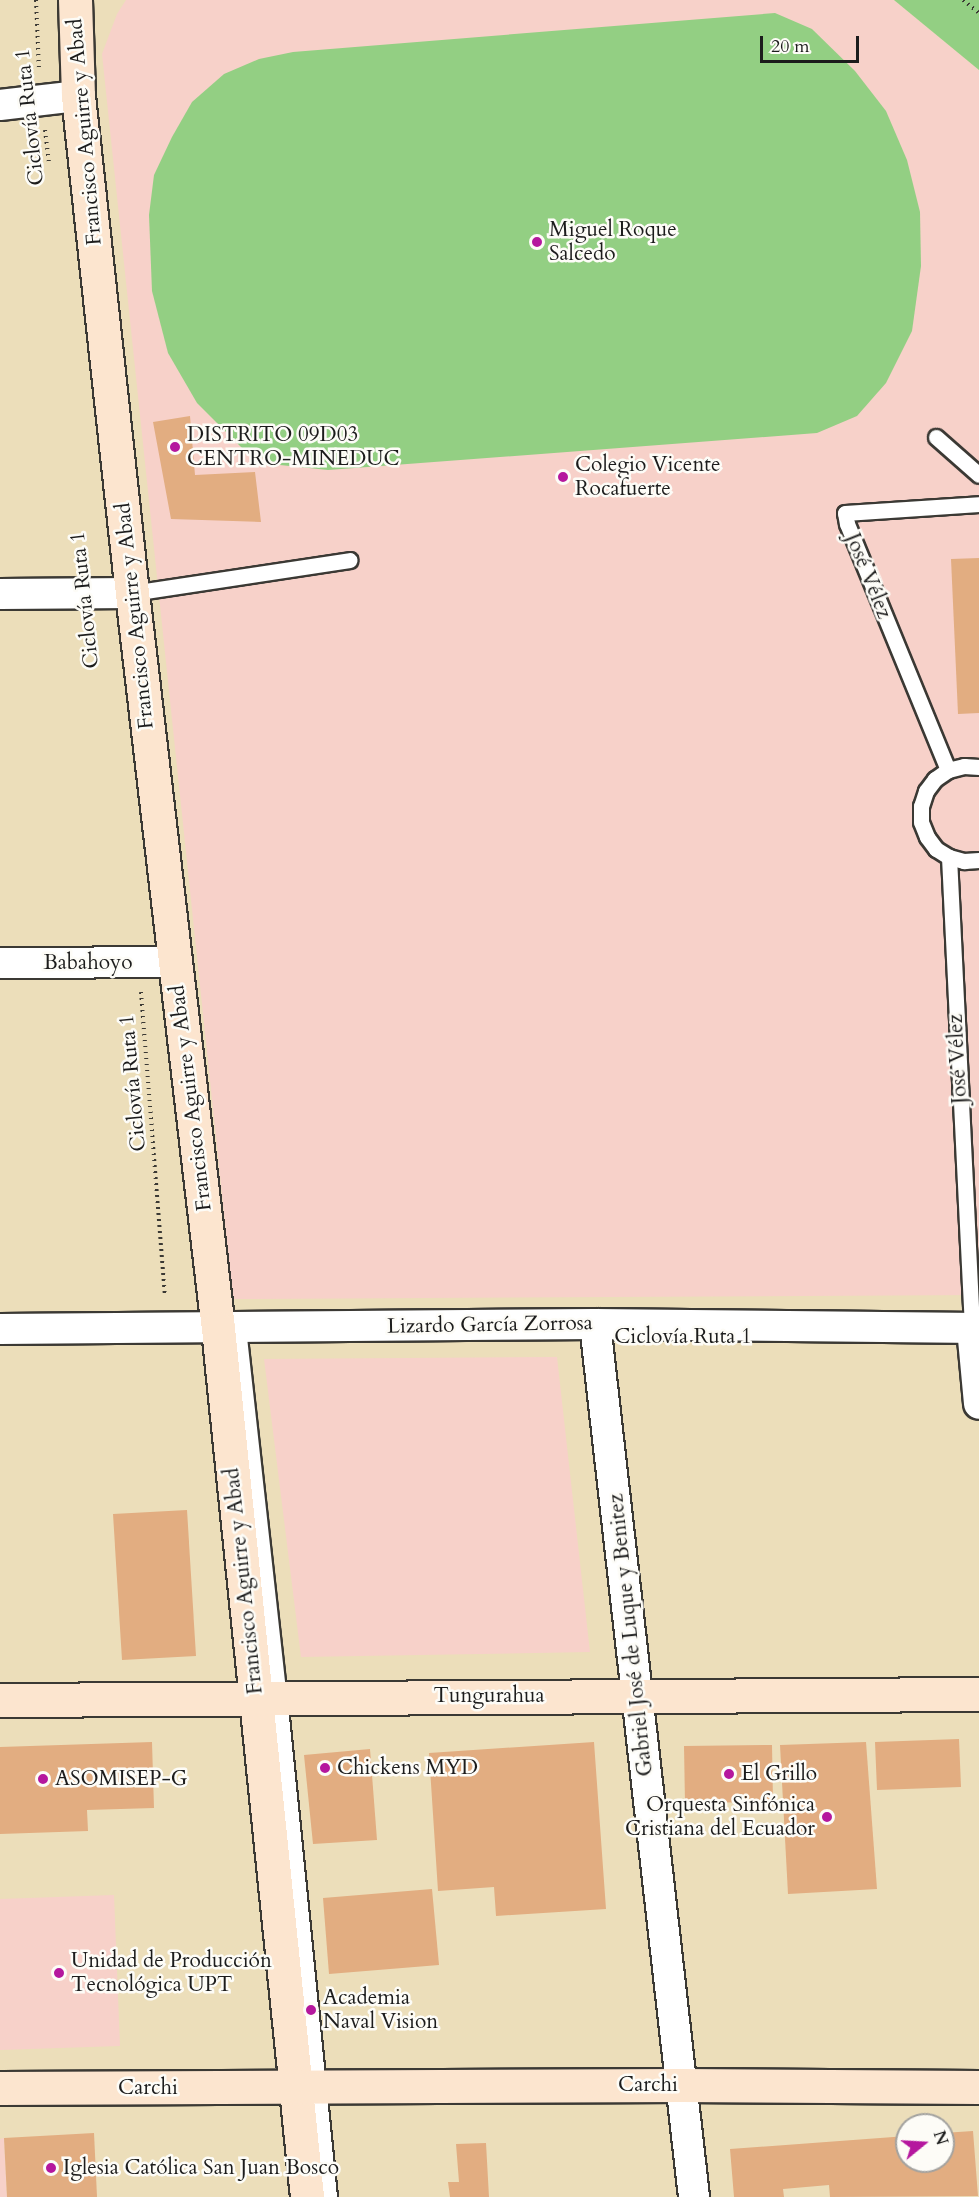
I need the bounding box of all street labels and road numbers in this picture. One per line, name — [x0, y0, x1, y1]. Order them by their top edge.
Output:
street label: Francisco Aguirre y Abad — [63, 18, 107, 246]
street label: Ciclovía Ruta 1 — [10, 47, 50, 187]
street label: Francisco Aguirre y Abad — [111, 502, 159, 730]
street label: Ciclovía Ruta 1 — [65, 530, 105, 670]
street label: José Vélez — [839, 530, 897, 622]
street label: Babahoyo — [43, 950, 133, 976]
street label: Francisco Aguirre y Abad — [165, 984, 217, 1212]
street label: Ciclovía Ruta 1 — [114, 1013, 152, 1153]
street label: José Vélez — [943, 1013, 973, 1105]
street label: Lizardo García Zorrosa — [387, 1311, 593, 1339]
street label: Ciclovía Ruta 1 — [614, 1324, 752, 1350]
street label: Francisco Aguirre y Abad — [220, 1467, 268, 1695]
street label: Gabriel José de Luque y Benitez — [604, 1492, 658, 1778]
street label: Tungurahua — [433, 1683, 545, 1709]
street label: Carchi — [618, 2072, 678, 2098]
street label: Carchi — [118, 2075, 178, 2101]

